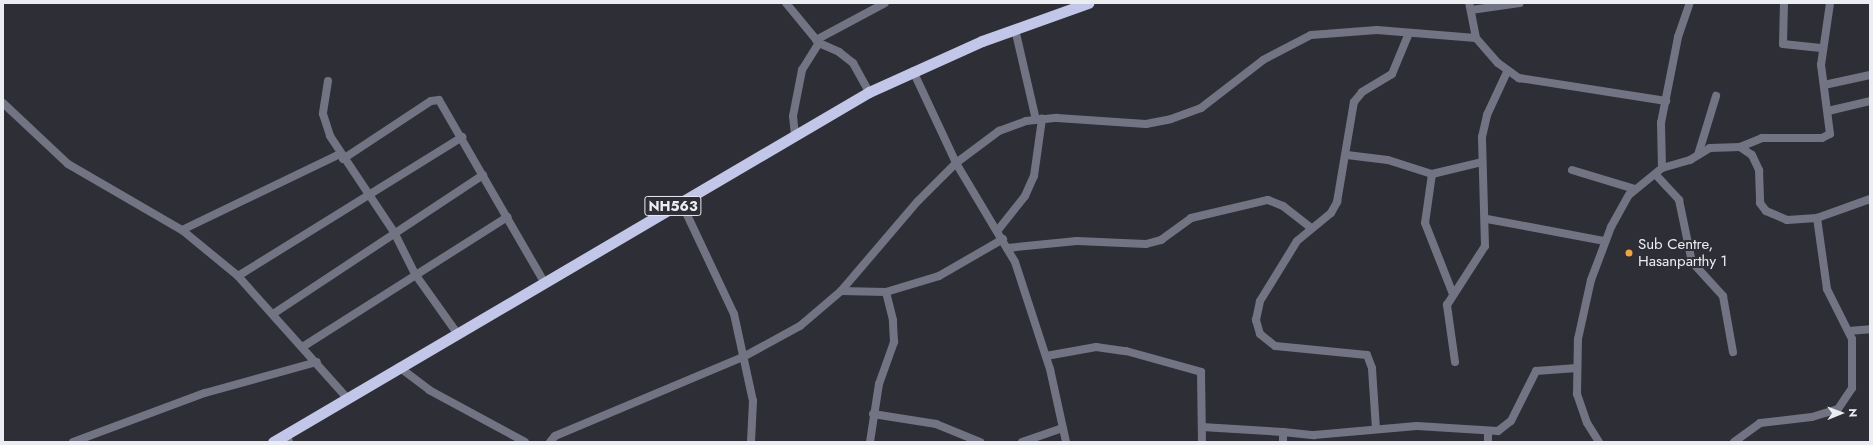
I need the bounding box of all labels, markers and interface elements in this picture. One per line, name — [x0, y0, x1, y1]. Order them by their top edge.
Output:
road number: NH563 — [644, 194, 702, 218]
place label: Sub Centre, Hasanparthy 1 — [1638, 235, 1727, 270]
marker: Sub Centre, Hasanparthy 1 — [1623, 247, 1635, 259]
north arrow — [1821, 393, 1861, 433]
text: N — [1845, 408, 1861, 417]

